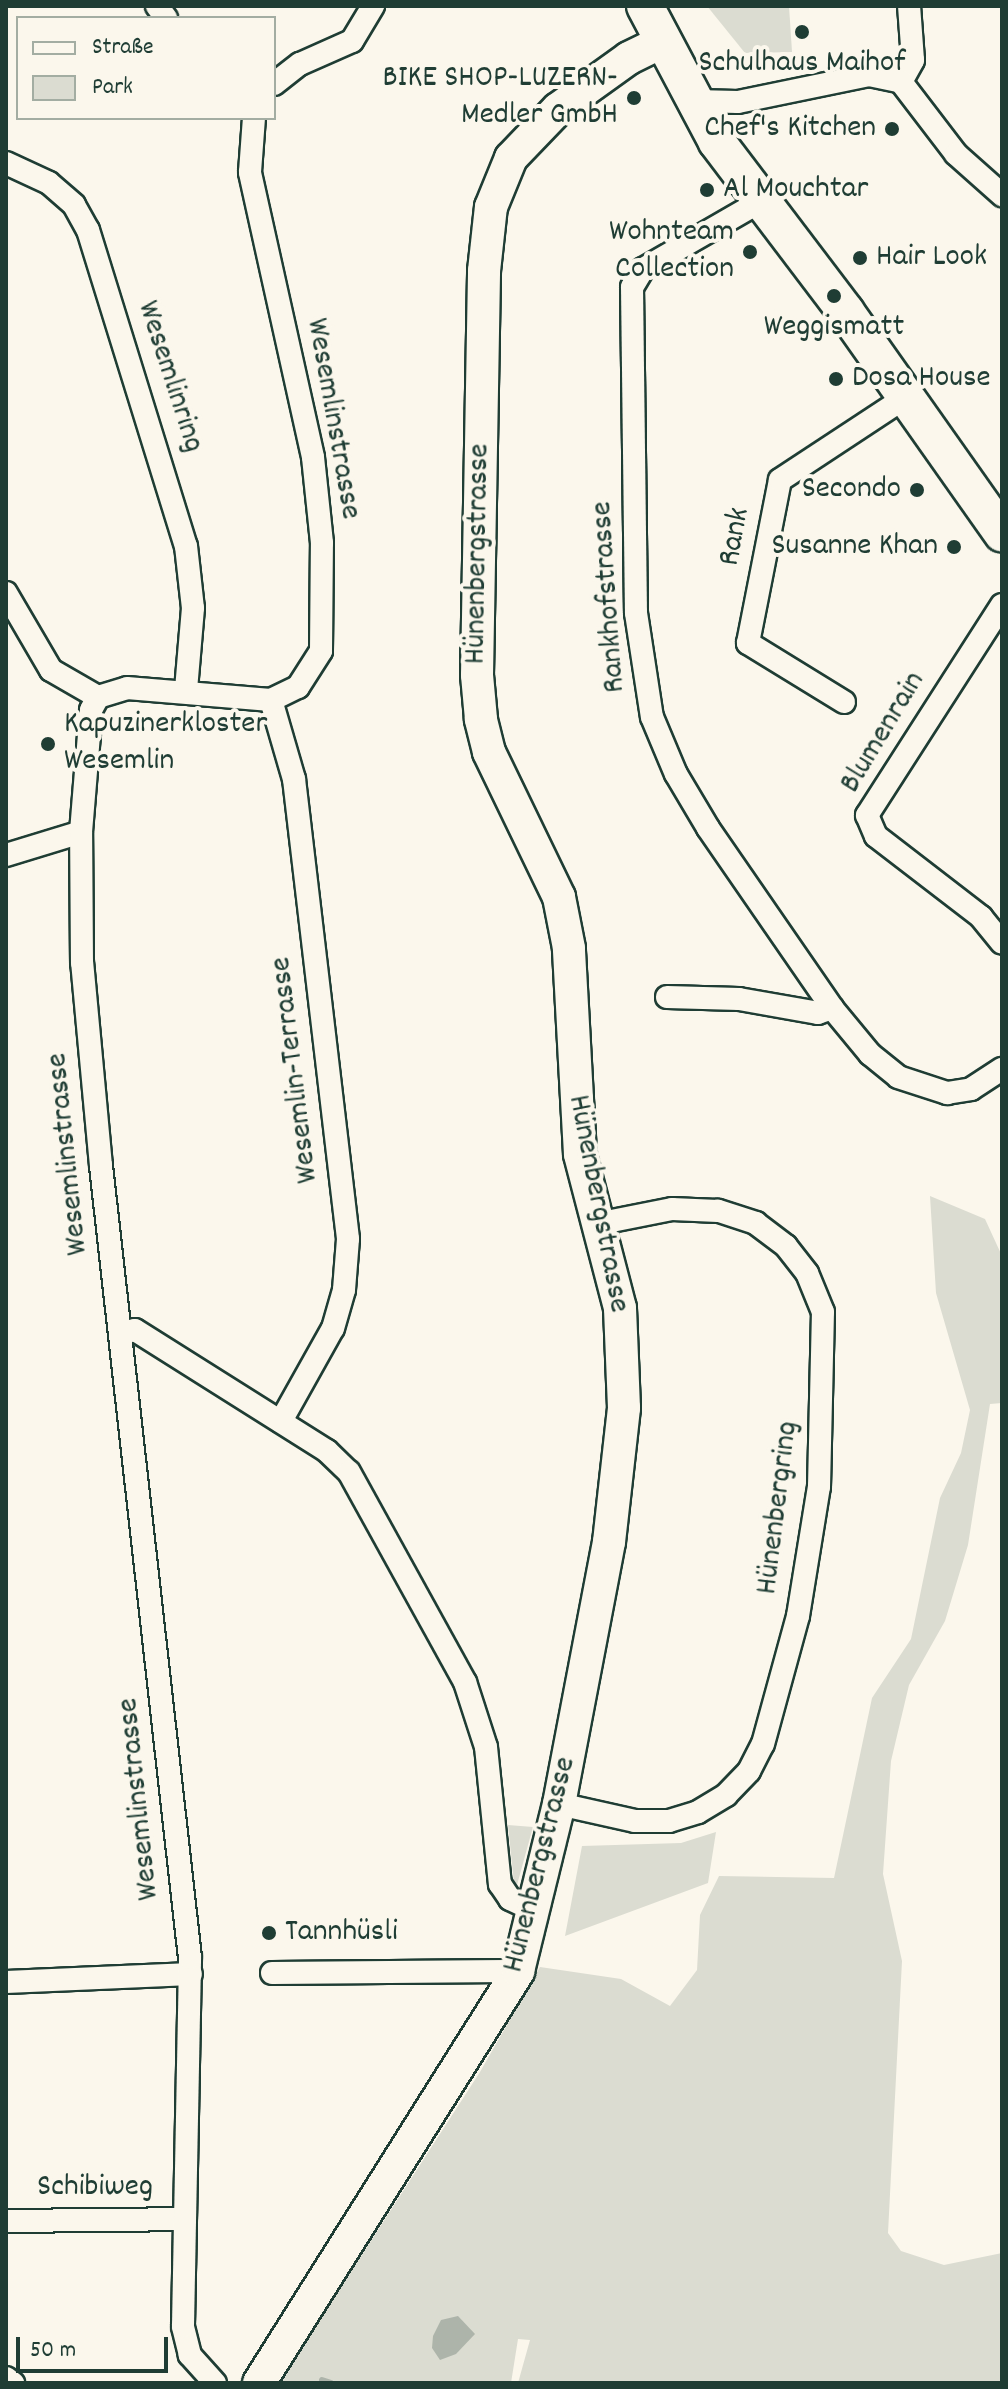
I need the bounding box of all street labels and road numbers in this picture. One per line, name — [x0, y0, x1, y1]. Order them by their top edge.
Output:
street label: Wesemlinring — [127, 297, 211, 457]
street label: Wesemlinstrasse — [295, 315, 369, 523]
street label: Hünenbergstrasse — [458, 443, 500, 665]
street label: Rankhofstrasse — [584, 500, 636, 694]
street label: Rank — [712, 505, 760, 569]
street label: Blumenrain — [833, 665, 935, 801]
street label: Wesemlin-Terrasse — [263, 955, 329, 1185]
street label: Wesemlinstrasse — [39, 1051, 99, 1257]
street label: Hünenbergstrasse — [557, 1092, 637, 1316]
street label: Hünenbergring — [749, 1419, 809, 1597]
street label: Wesemlinstrasse — [110, 1696, 170, 1902]
street label: Hünenbergstrasse — [496, 1753, 586, 1977]
street label: Schibiweg — [37, 2169, 153, 2207]

